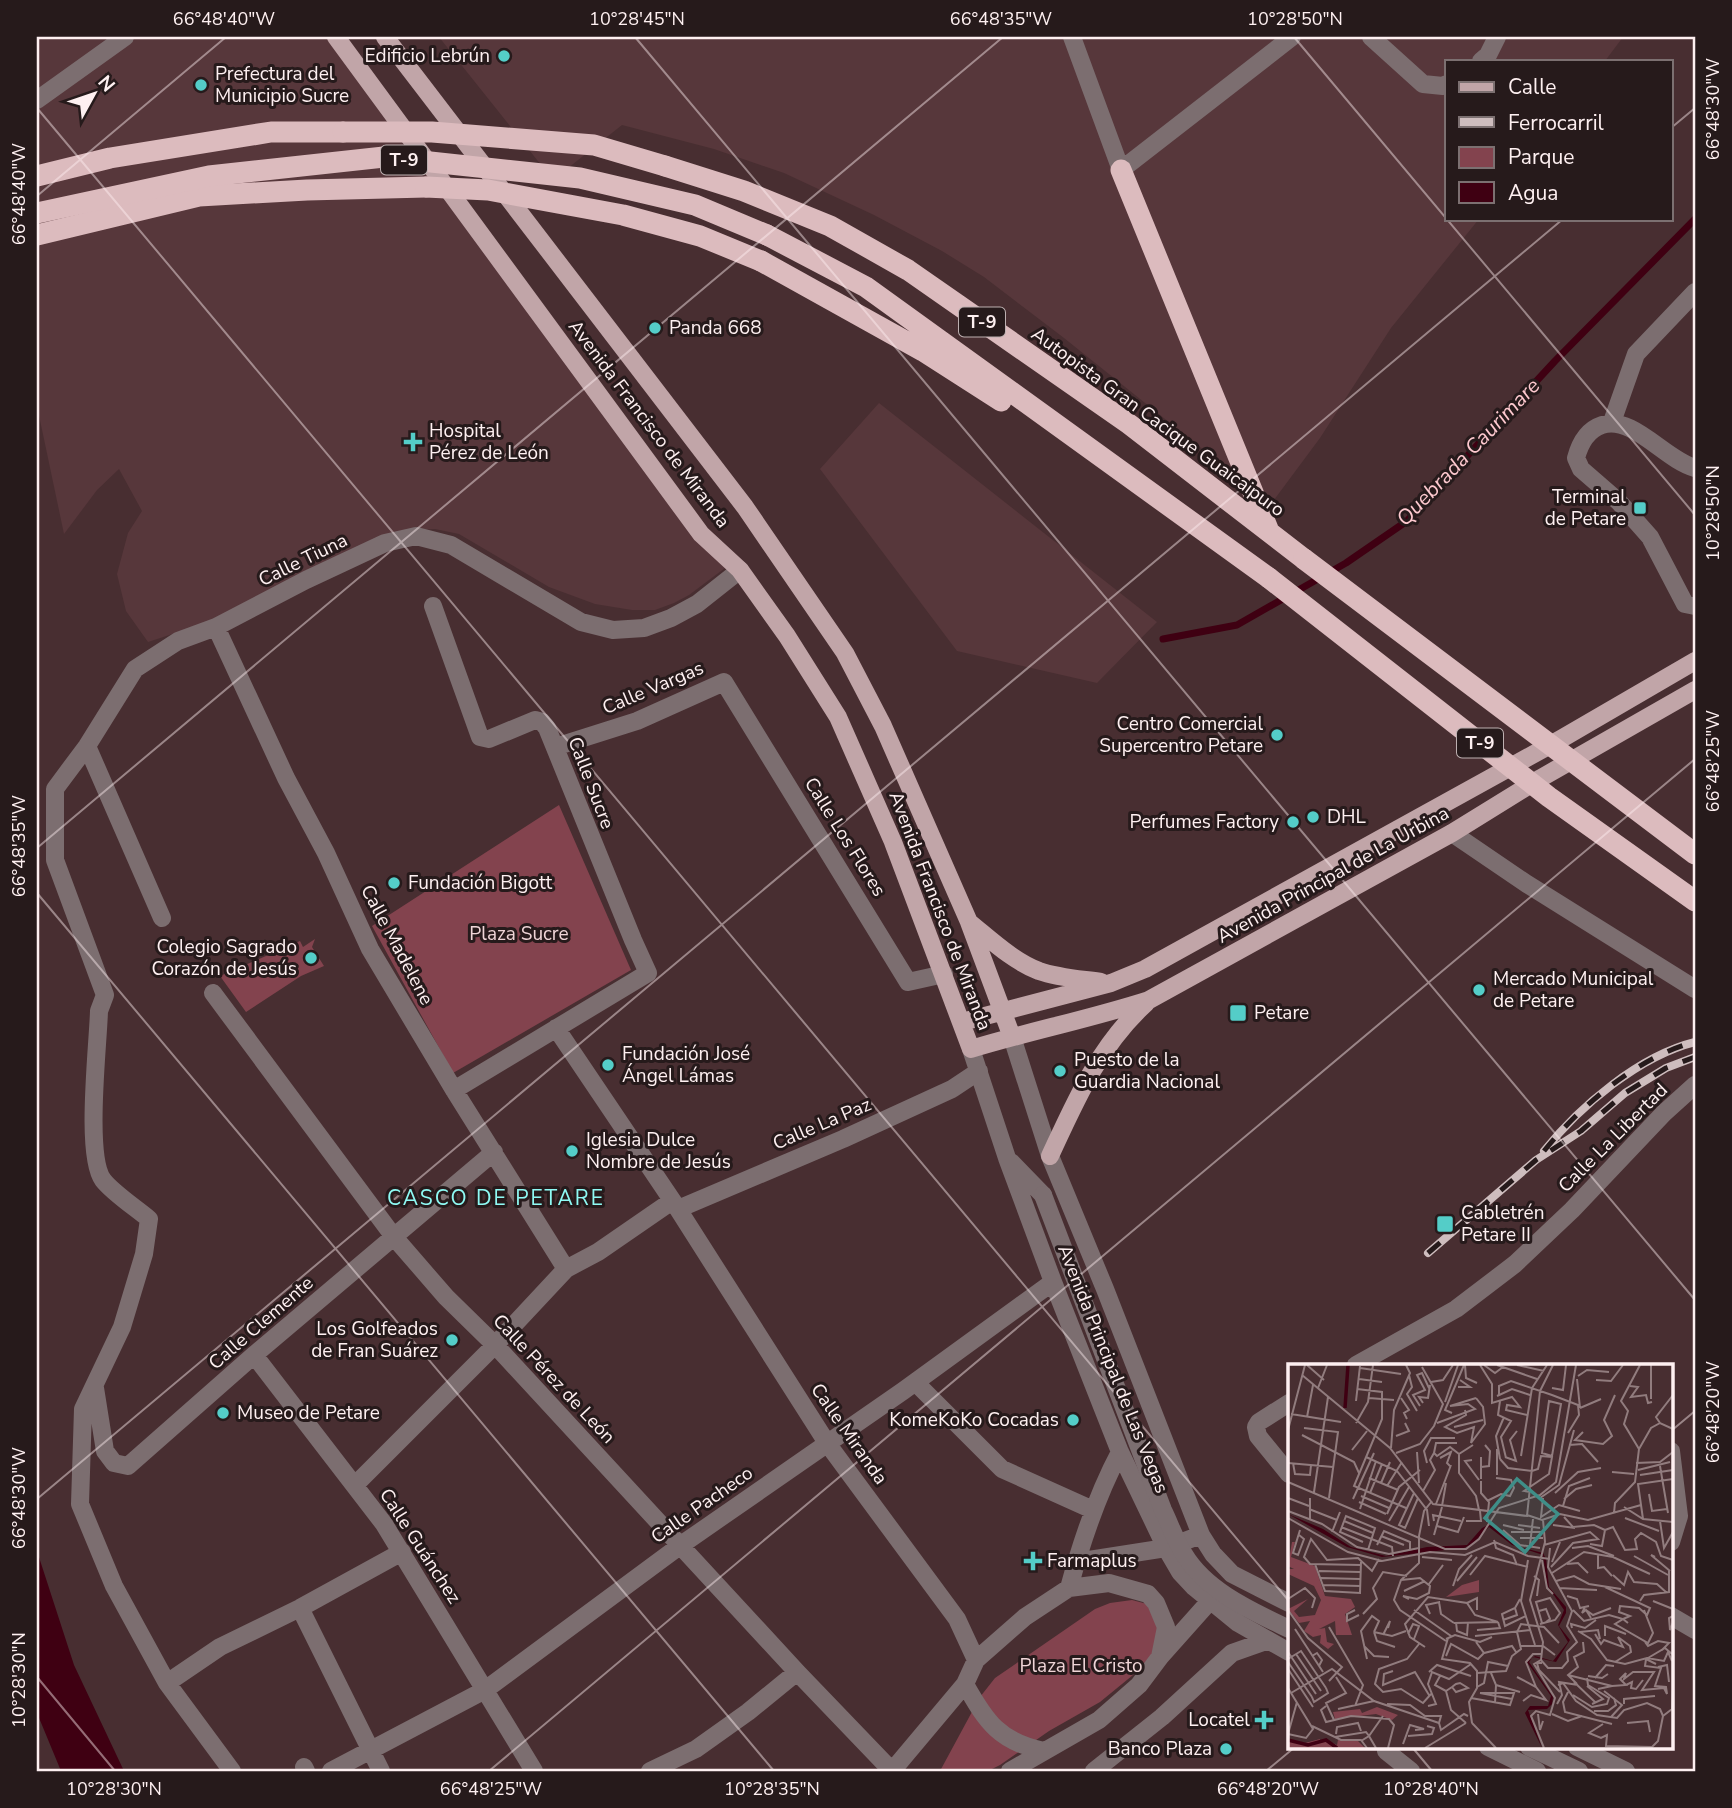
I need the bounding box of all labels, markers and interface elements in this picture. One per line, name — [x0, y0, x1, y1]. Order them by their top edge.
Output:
text: 66°48'40"W — [173, 7, 275, 31]
text: 10°28'45"N — [589, 7, 685, 31]
text: 66°48'35"W — [950, 7, 1052, 31]
text: 10°28'50"N — [1247, 7, 1343, 31]
place label: Edificio Lebrún — [365, 43, 490, 69]
marker: Edificio Lebrún — [496, 48, 512, 64]
text: 66°48'30"W — [1701, 58, 1725, 160]
north arrow — [60, 60, 130, 130]
legend — [1445, 60, 1672, 220]
place label: Prefectura del Municipio Sucre — [215, 61, 349, 109]
text: N — [92, 70, 121, 98]
text: Calle — [1508, 73, 1556, 101]
marker: Prefectura del Municipio Sucre — [193, 77, 209, 93]
text: Ferrocarril — [1508, 109, 1605, 137]
text: 66°48'40"W — [7, 143, 31, 245]
text: Parque — [1508, 143, 1575, 171]
road number: T-9 — [381, 146, 427, 174]
text: Agua — [1508, 179, 1558, 207]
road number: T-9 — [959, 308, 1005, 336]
street label: Avenida Francisco de Miranda — [562, 315, 736, 533]
place label: Panda 668 — [669, 315, 762, 341]
marker: Panda 668 — [647, 320, 663, 336]
street label: Autopista Gran Cacique Guaicaipuro — [1026, 321, 1290, 523]
water label: Quebrada Caurimare — [1390, 372, 1546, 532]
place label: Hospital Pérez de León — [429, 418, 549, 466]
marker: Hospital Pérez de León — [403, 432, 423, 452]
text: 10°28'50"N — [1701, 465, 1725, 561]
place label: Terminal de Petare — [1545, 484, 1626, 532]
marker: Terminal de Petare — [1632, 500, 1648, 516]
street label: Calle Tiuna — [254, 527, 352, 593]
street label: Calle Vargas — [598, 655, 708, 721]
text: 66°48'25"W — [1701, 710, 1725, 812]
place label: Centro Comercial Supercentro Petare — [1099, 711, 1263, 759]
marker: Centro Comercial Supercentro Petare — [1269, 727, 1285, 743]
road number: T-9 — [1457, 728, 1503, 758]
street label: Calle Sucre — [562, 733, 620, 833]
street label: Calle Los Flores — [798, 772, 892, 902]
street label: Avenida Francisco de Miranda — [882, 788, 998, 1034]
text: 66°48'35"W — [7, 795, 31, 897]
street label: Avenida Principal de La Urbina — [1212, 800, 1454, 950]
place label: DHL — [1327, 804, 1367, 830]
place label: Perfumes Factory — [1129, 809, 1279, 835]
marker: DHL — [1305, 809, 1321, 825]
marker: Perfumes Factory — [1285, 814, 1301, 830]
place label: Fundación Bigott — [408, 870, 552, 896]
marker: Fundación Bigott — [386, 875, 402, 891]
street label: Calle Madelene — [354, 880, 440, 1010]
park label: Plaza Sucre — [469, 921, 569, 947]
place label: Colegio Sagrado Corazón de Jesús — [151, 934, 297, 982]
marker: Colegio Sagrado Corazón de Jesús — [303, 950, 319, 966]
place label: Mercado Municipal de Petare — [1493, 966, 1654, 1014]
marker: Mercado Municipal de Petare — [1471, 982, 1487, 998]
place label: Petare — [1254, 1000, 1309, 1026]
marker: Petare — [1228, 1003, 1248, 1023]
place label: Fundación José Ángel Lámas — [622, 1041, 750, 1089]
place label: Puesto de la Guardia Nacional — [1074, 1047, 1220, 1095]
marker: Fundación José Ángel Lámas — [600, 1057, 616, 1073]
marker: Puesto de la Guardia Nacional — [1052, 1063, 1068, 1079]
street label: Calle La Libertad — [1553, 1078, 1673, 1198]
street label: Calle La Paz — [769, 1092, 875, 1156]
place label: Iglesia Dulce Nombre de Jesús — [586, 1127, 731, 1175]
marker: Iglesia Dulce Nombre de Jesús — [564, 1143, 580, 1159]
district label: CASCO DE PETARE — [387, 1184, 605, 1212]
place label: Cabletrén Petare II — [1461, 1200, 1544, 1248]
marker: Cabletrén Petare II — [1435, 1214, 1455, 1234]
street label: Avenida Principal de Las Vegas — [1051, 1241, 1175, 1497]
street label: Calle Clemente — [203, 1270, 319, 1376]
street label: Calle Pérez de León — [487, 1308, 621, 1450]
place label: Los Golfeados de Fran Suárez — [311, 1316, 438, 1364]
marker: Los Golfeados de Fran Suárez — [444, 1332, 460, 1348]
text: 66°48'20"W — [1701, 1361, 1725, 1463]
inset map — [1288, 1364, 1672, 1748]
street label: Calle Miranda — [804, 1378, 894, 1490]
place label: Museo de Petare — [237, 1400, 380, 1426]
marker: Museo de Petare — [215, 1405, 231, 1421]
place label: KomeKoKo Cocadas — [889, 1407, 1059, 1433]
marker: KomeKoKo Cocadas — [1065, 1412, 1081, 1428]
text: 66°48'30"W — [7, 1447, 31, 1549]
street label: Calle Pacheco — [646, 1460, 758, 1550]
street label: Calle Guánchez — [373, 1483, 467, 1609]
place label: Farmaplus — [1047, 1548, 1137, 1574]
marker: Farmaplus — [1025, 1553, 1041, 1569]
text: 10°28'30"N — [7, 1632, 31, 1728]
park label: Plaza El Cristo — [1019, 1653, 1143, 1679]
place label: Locatel — [1188, 1707, 1250, 1733]
marker: Locatel — [1256, 1712, 1272, 1728]
place label: Banco Plaza — [1108, 1736, 1212, 1762]
marker: Banco Plaza — [1218, 1741, 1234, 1757]
text: 10°28'30"N — [66, 1777, 162, 1801]
text: 66°48'25"W — [440, 1777, 542, 1801]
text: 10°28'35"N — [724, 1777, 820, 1801]
text: 66°48'20"W — [1217, 1777, 1319, 1801]
text: 10°28'40"N — [1383, 1777, 1479, 1801]

